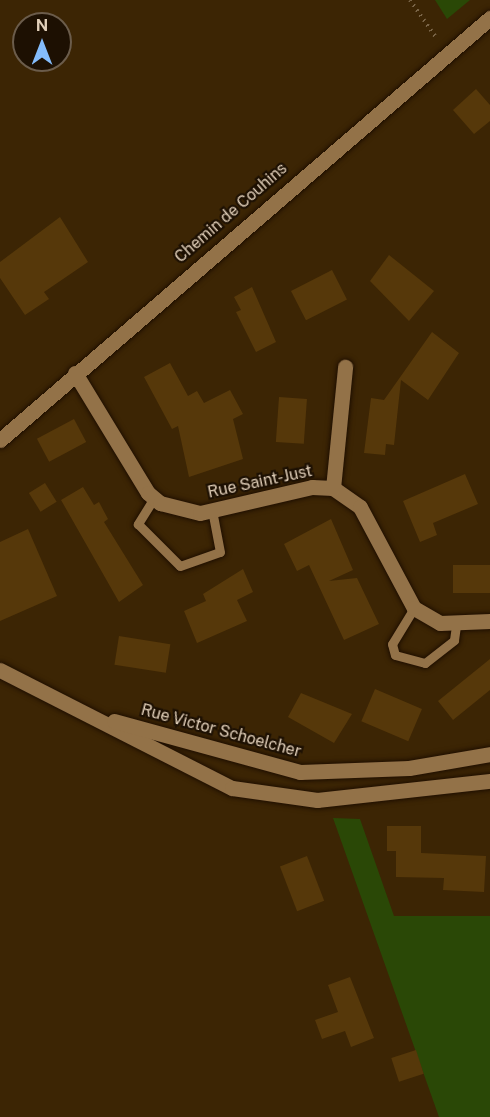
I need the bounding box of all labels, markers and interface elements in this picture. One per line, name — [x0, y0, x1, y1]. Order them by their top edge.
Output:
north arrow — [12, 12, 72, 72]
text: N — [36, 16, 48, 35]
street label: Chemin de Couhins — [171, 159, 291, 267]
street label: Rue Saint-Just — [206, 462, 314, 502]
street label: Rue Victor Schoelcher — [139, 700, 303, 762]

